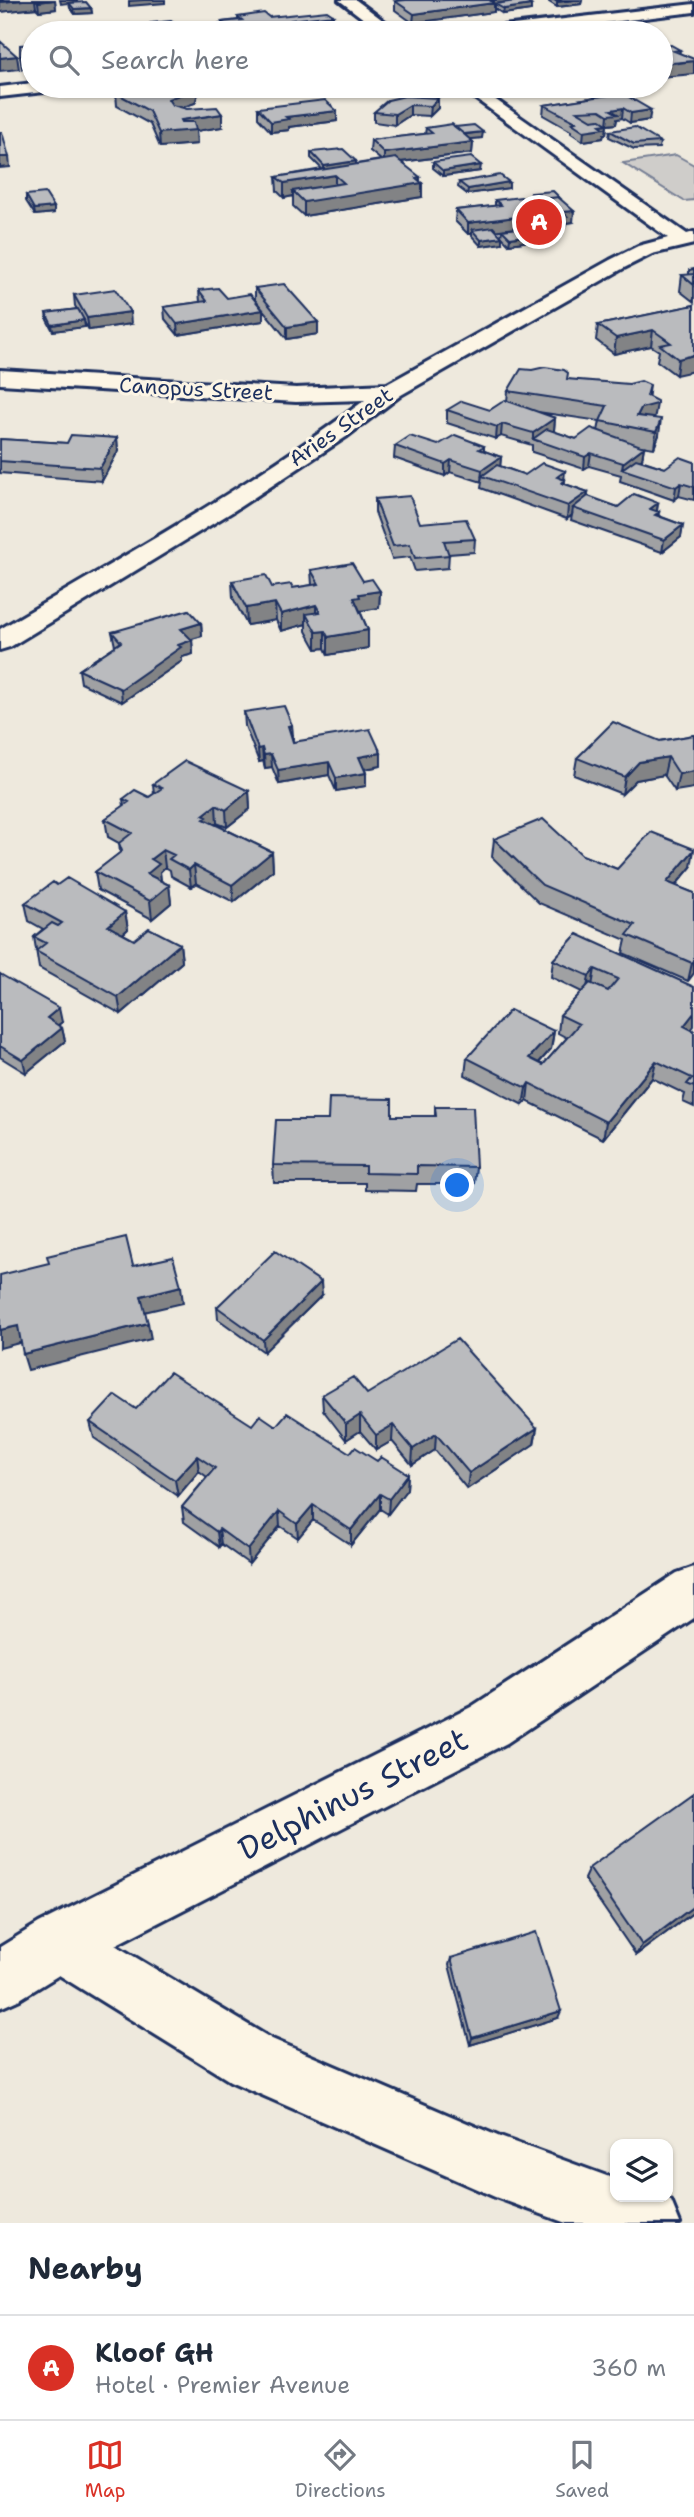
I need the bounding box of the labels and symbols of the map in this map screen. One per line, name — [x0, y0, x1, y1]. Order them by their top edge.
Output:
pin: A — [516, 196, 562, 248]
street label: Canopus Street — [118, 371, 274, 407]
street label: Aries Street — [284, 381, 398, 473]
your location — [440, 1168, 474, 1202]
street label: Delphinus Street — [231, 1717, 475, 1870]

